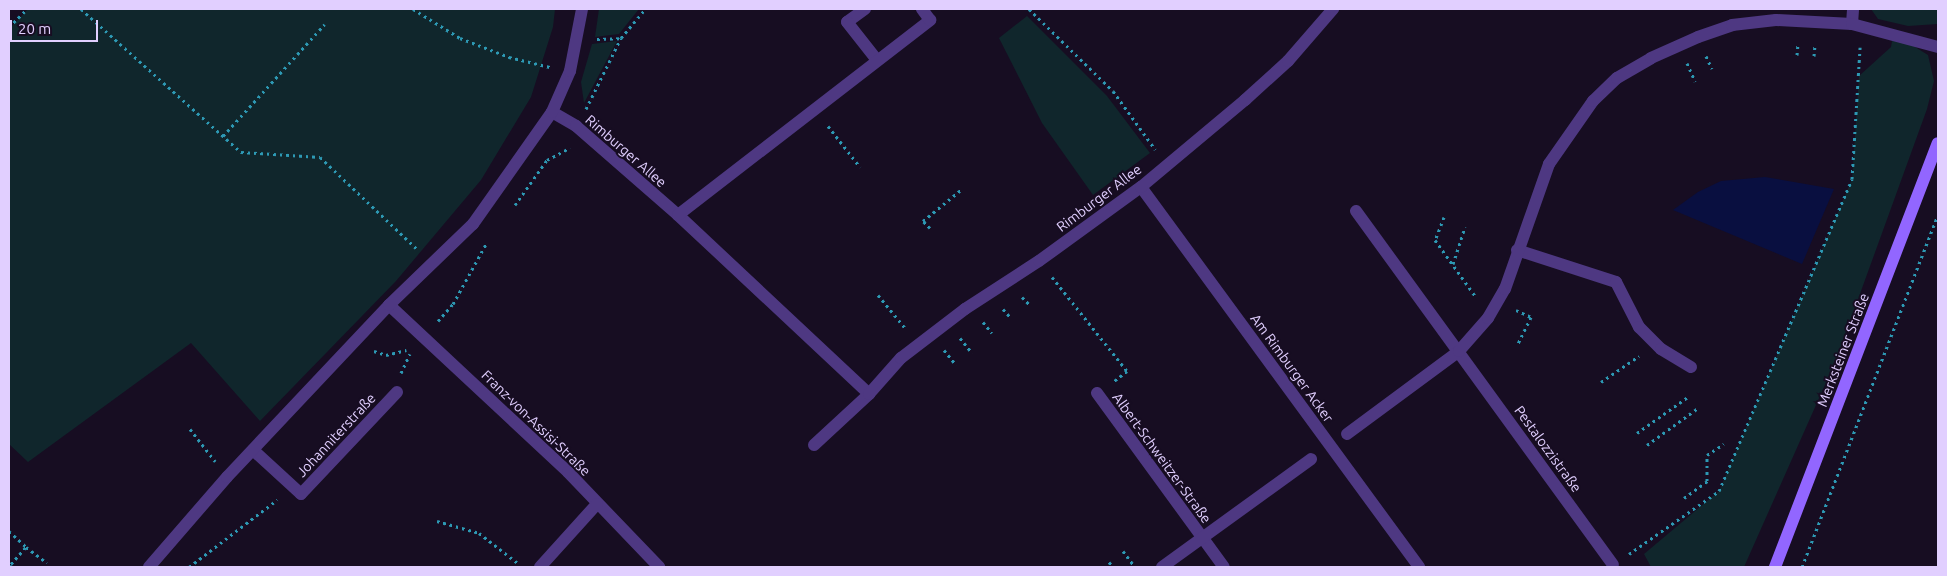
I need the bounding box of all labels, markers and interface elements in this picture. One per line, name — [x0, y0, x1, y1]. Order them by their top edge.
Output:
scale bar — [12, 10, 100, 42]
text: 20 m — [18, 20, 51, 37]
street label: Rimburger Allee — [582, 111, 670, 191]
street label: Rimburger Allee — [1053, 161, 1145, 235]
street label: Merksteiner Straße — [1814, 291, 1872, 409]
street label: Am Rimburger Acker — [1247, 311, 1337, 425]
street label: Franz-von-Assisi-Straße — [478, 367, 594, 479]
street label: Johanniterstraße — [293, 390, 379, 480]
street label: Albert-Schweitzer-Straße — [1109, 390, 1215, 526]
street label: Pestalozzistraße — [1511, 402, 1585, 496]

